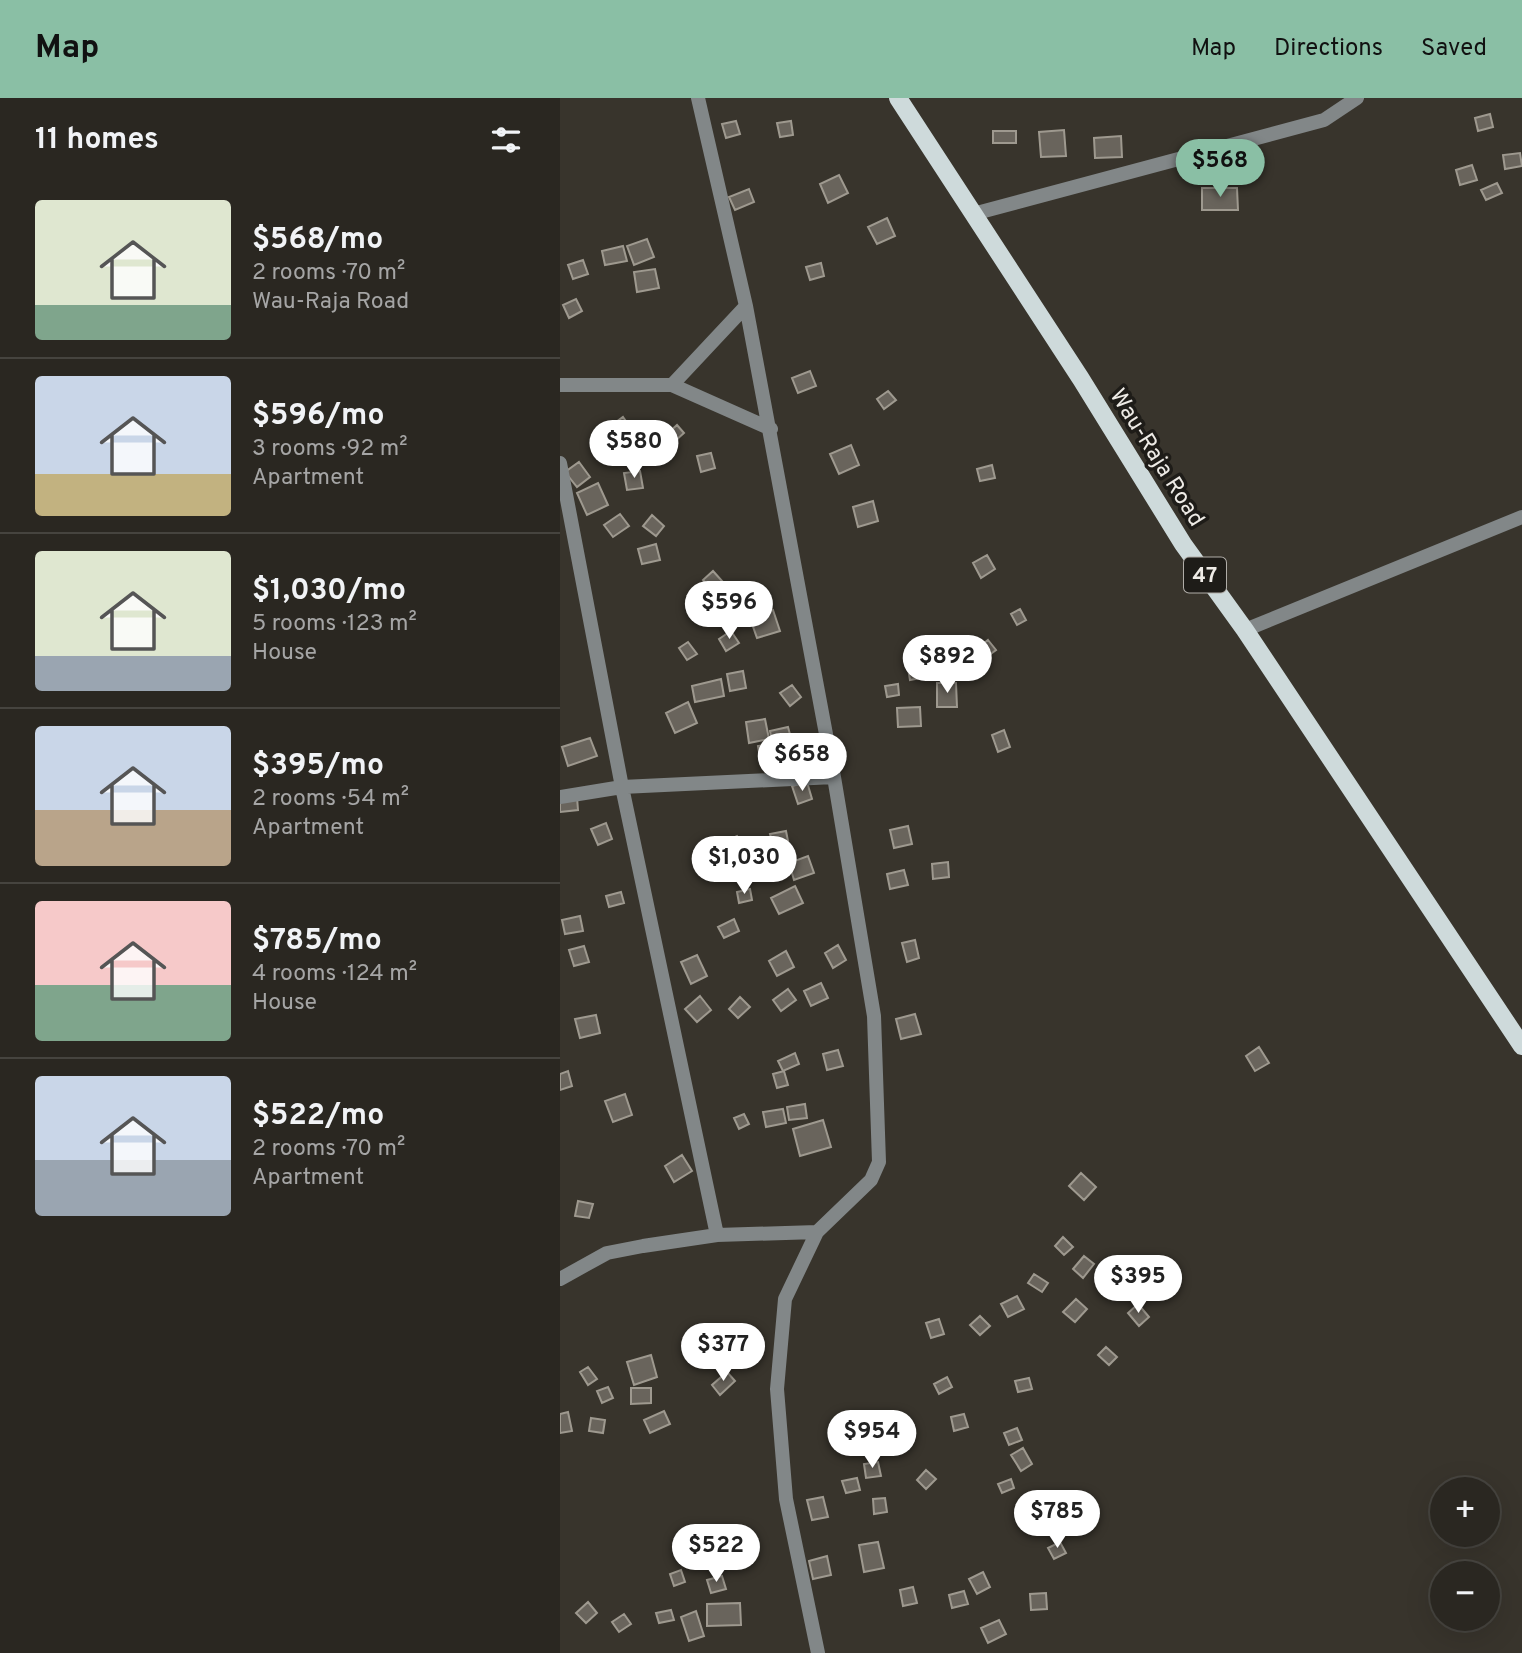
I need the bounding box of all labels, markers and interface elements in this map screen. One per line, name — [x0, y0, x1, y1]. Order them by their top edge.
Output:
text: Map — [35, 28, 99, 70]
text: Map — [1191, 34, 1236, 64]
text: Directions — [1274, 34, 1383, 64]
text: Saved — [1421, 34, 1487, 64]
icon: filters — [487, 121, 525, 159]
text: 11 homes — [35, 122, 159, 159]
pin: $568 — [1179, 140, 1261, 199]
text: $568 — [1192, 147, 1248, 176]
text: $568/mo — [252, 222, 383, 259]
icon: home — [91, 228, 175, 312]
text: 2 rooms · 70 m² — [252, 259, 405, 288]
text: Wau-Raja Road — [252, 288, 409, 317]
street label: Wau-Raja Road — [1102, 384, 1210, 533]
text: $596/mo — [252, 398, 384, 435]
icon: home — [91, 404, 175, 488]
pin: $580 — [593, 420, 675, 480]
text: $580 — [605, 428, 663, 457]
text: 3 rooms · 92 m² — [252, 435, 408, 464]
text: Apartment — [252, 464, 364, 493]
road number: 47 — [1184, 558, 1226, 592]
text: $1,030/mo — [252, 573, 406, 610]
icon: home — [91, 579, 175, 663]
pin: $596 — [688, 582, 770, 641]
text: $596 — [701, 589, 757, 618]
text: 5 rooms · 123 m² — [252, 610, 417, 639]
pin: $892 — [906, 636, 988, 695]
text: House — [252, 639, 317, 668]
text: $892 — [919, 643, 975, 672]
pin: $658 — [761, 734, 843, 793]
text: $658 — [774, 741, 830, 770]
text: $395/mo — [252, 748, 384, 785]
icon: home — [91, 754, 175, 838]
text: 2 rooms · 54 m² — [252, 785, 409, 814]
text: Apartment — [252, 814, 364, 843]
pin: $1,030 — [687, 836, 801, 896]
text: $1,030 — [708, 844, 780, 873]
text: $785/mo — [252, 923, 382, 960]
icon: home — [91, 929, 175, 1013]
text: 4 rooms · 124 m² — [252, 960, 417, 989]
text: House — [252, 989, 317, 1018]
text: $522/mo — [252, 1098, 384, 1135]
icon: home — [91, 1104, 175, 1188]
text: 2 rooms · 70 m² — [252, 1135, 405, 1164]
text: Apartment — [252, 1164, 364, 1193]
pin: $395 — [1097, 1256, 1179, 1315]
text: $395 — [1110, 1263, 1166, 1292]
pin: $377 — [682, 1324, 764, 1383]
text: $377 — [697, 1331, 749, 1360]
pin: $954 — [831, 1410, 913, 1470]
text: $954 — [843, 1418, 901, 1447]
map controls — [1430, 1477, 1500, 1631]
button: + — [1430, 1477, 1500, 1547]
pin: $785 — [1016, 1490, 1098, 1550]
text: $785 — [1030, 1498, 1084, 1527]
pin: $522 — [675, 1524, 757, 1584]
text: $522 — [688, 1532, 744, 1561]
button: − — [1430, 1561, 1500, 1631]

